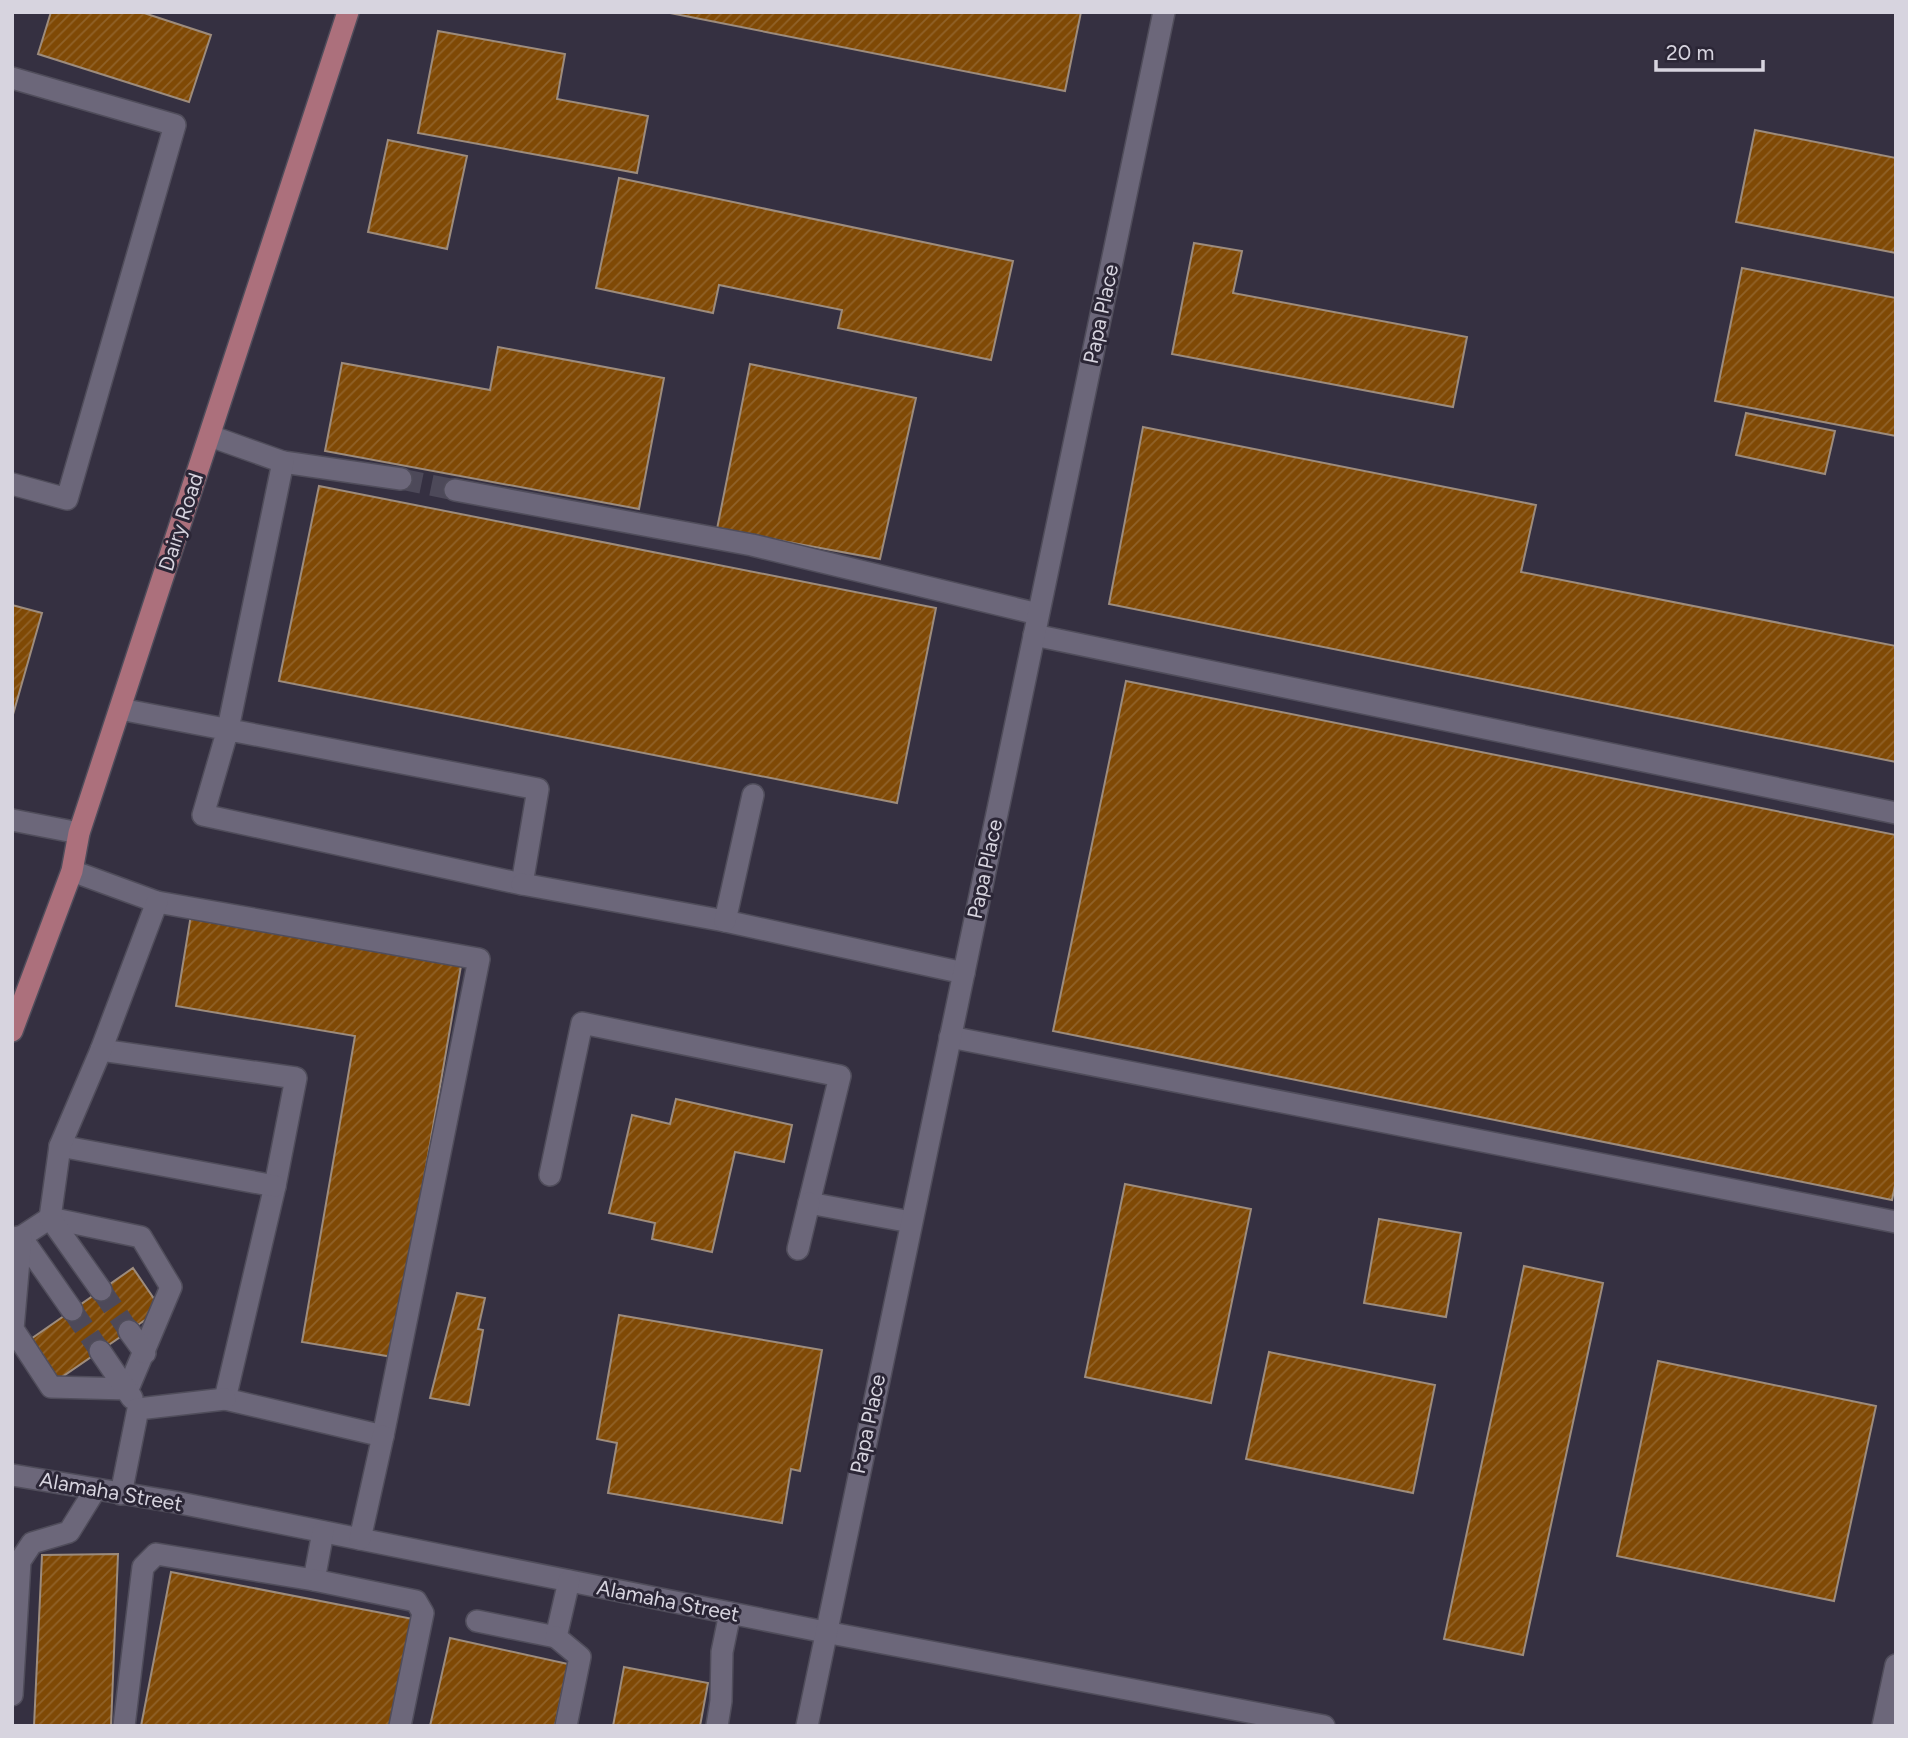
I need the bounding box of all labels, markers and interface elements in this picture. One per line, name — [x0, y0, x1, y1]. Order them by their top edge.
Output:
scale bar — [1656, 28, 1763, 72]
text: 20 m — [1666, 40, 1714, 65]
street label: Papa Place — [1078, 262, 1123, 366]
street label: Dairy Road — [153, 470, 208, 574]
street label: Papa Place — [962, 817, 1007, 921]
street label: Papa Place — [845, 1372, 890, 1476]
street label: Alamaha Street — [38, 1467, 184, 1516]
street label: Alamaha Street — [595, 1574, 741, 1627]

